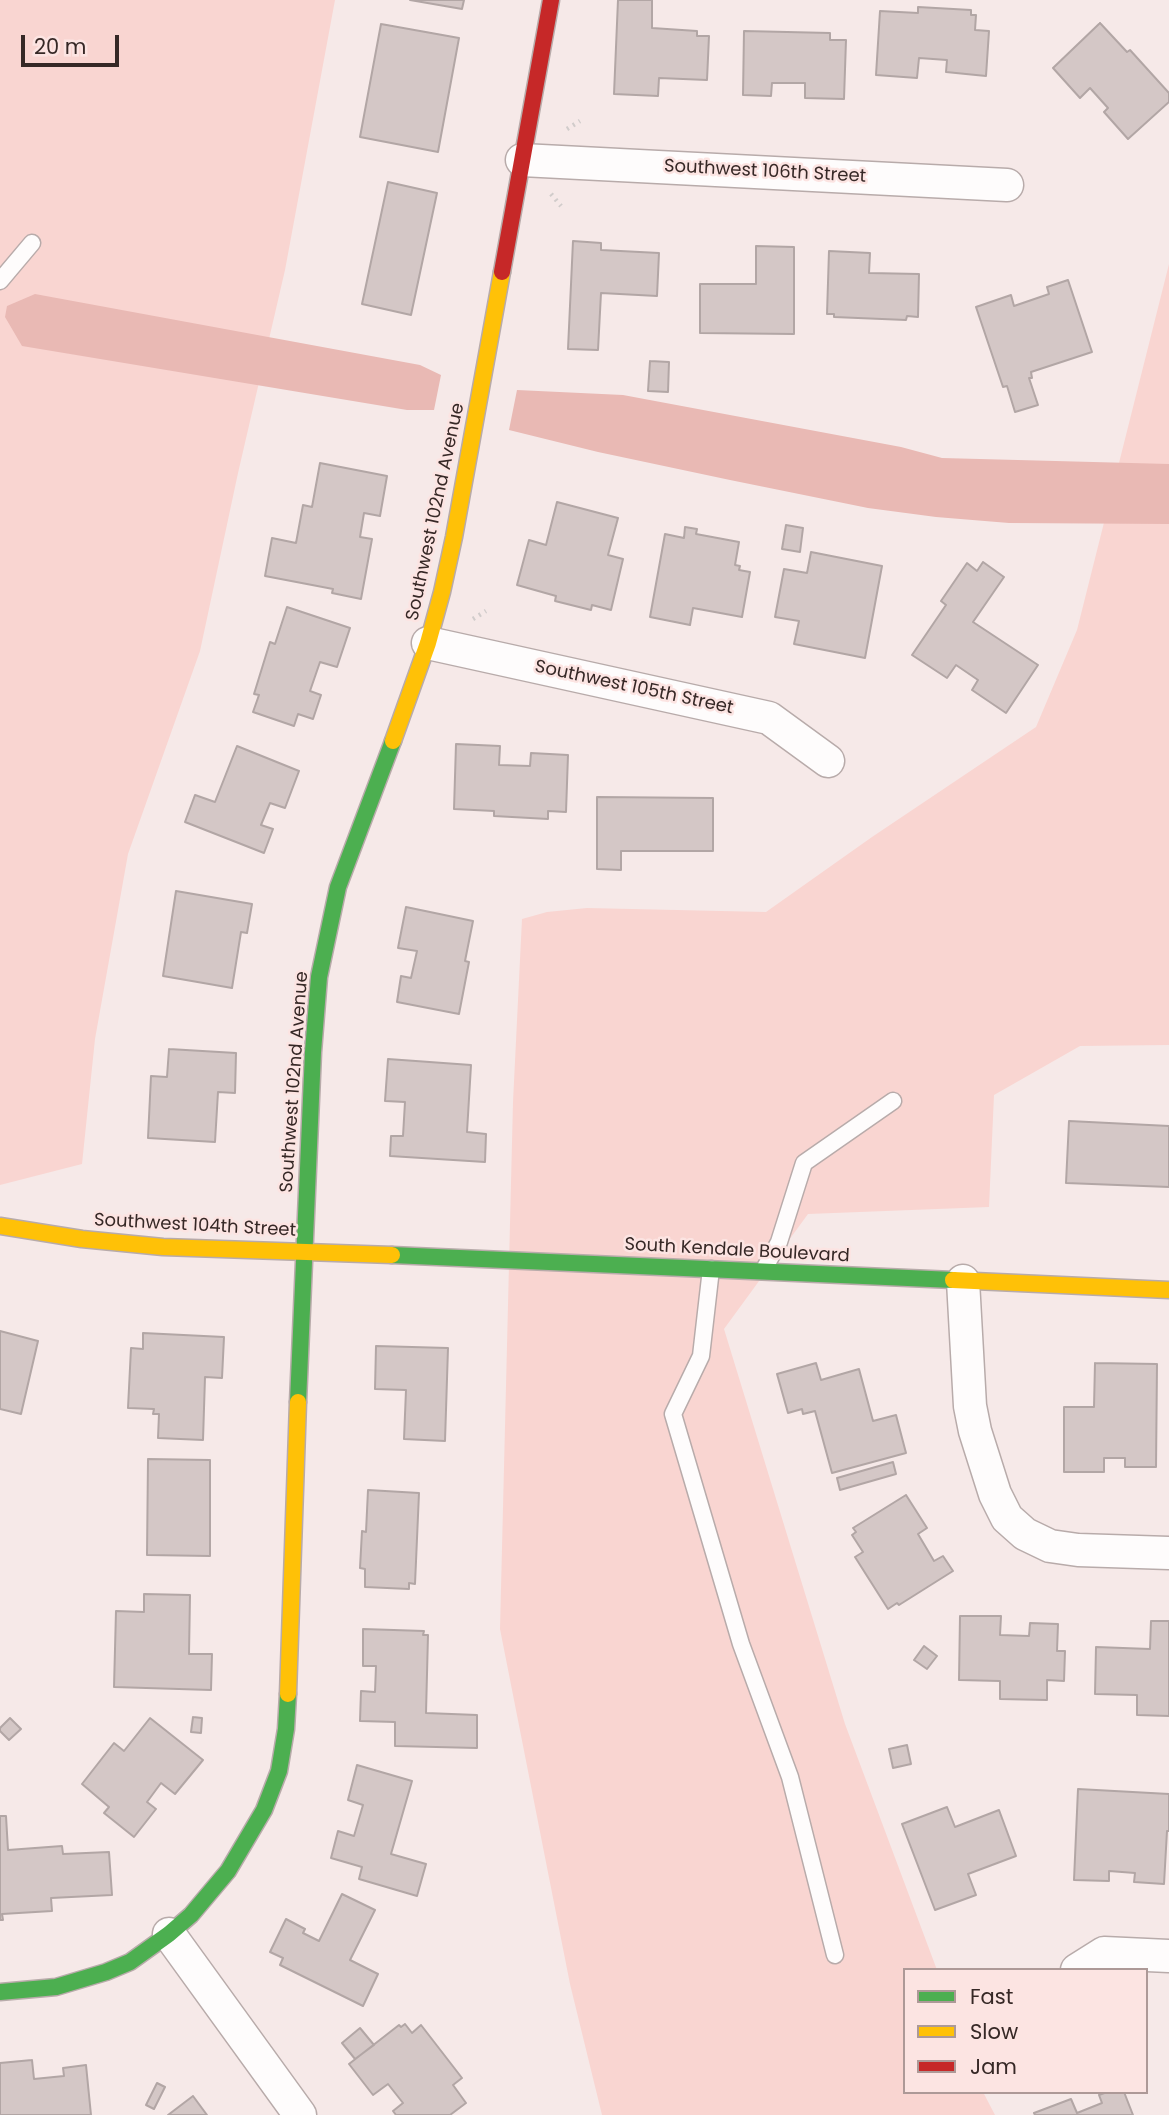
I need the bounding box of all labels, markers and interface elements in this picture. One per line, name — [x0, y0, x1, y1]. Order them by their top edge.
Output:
scale bar — [24, 21, 122, 65]
text: 20 m — [34, 32, 87, 61]
street label: Southwest 106th Street — [663, 156, 867, 188]
street label: Southwest 102nd Avenue — [402, 401, 470, 623]
street label: Southwest 105th Street — [533, 656, 735, 720]
street label: Southwest 102nd Avenue — [276, 971, 314, 1193]
street label: Southwest 104th Street — [93, 1210, 297, 1242]
street label: South Kendale Boulevard — [624, 1234, 850, 1268]
legend — [903, 1968, 1148, 2094]
text: Fast — [970, 1982, 1013, 2011]
text: Slow — [970, 2017, 1018, 2046]
text: Jam — [970, 2052, 1017, 2081]

